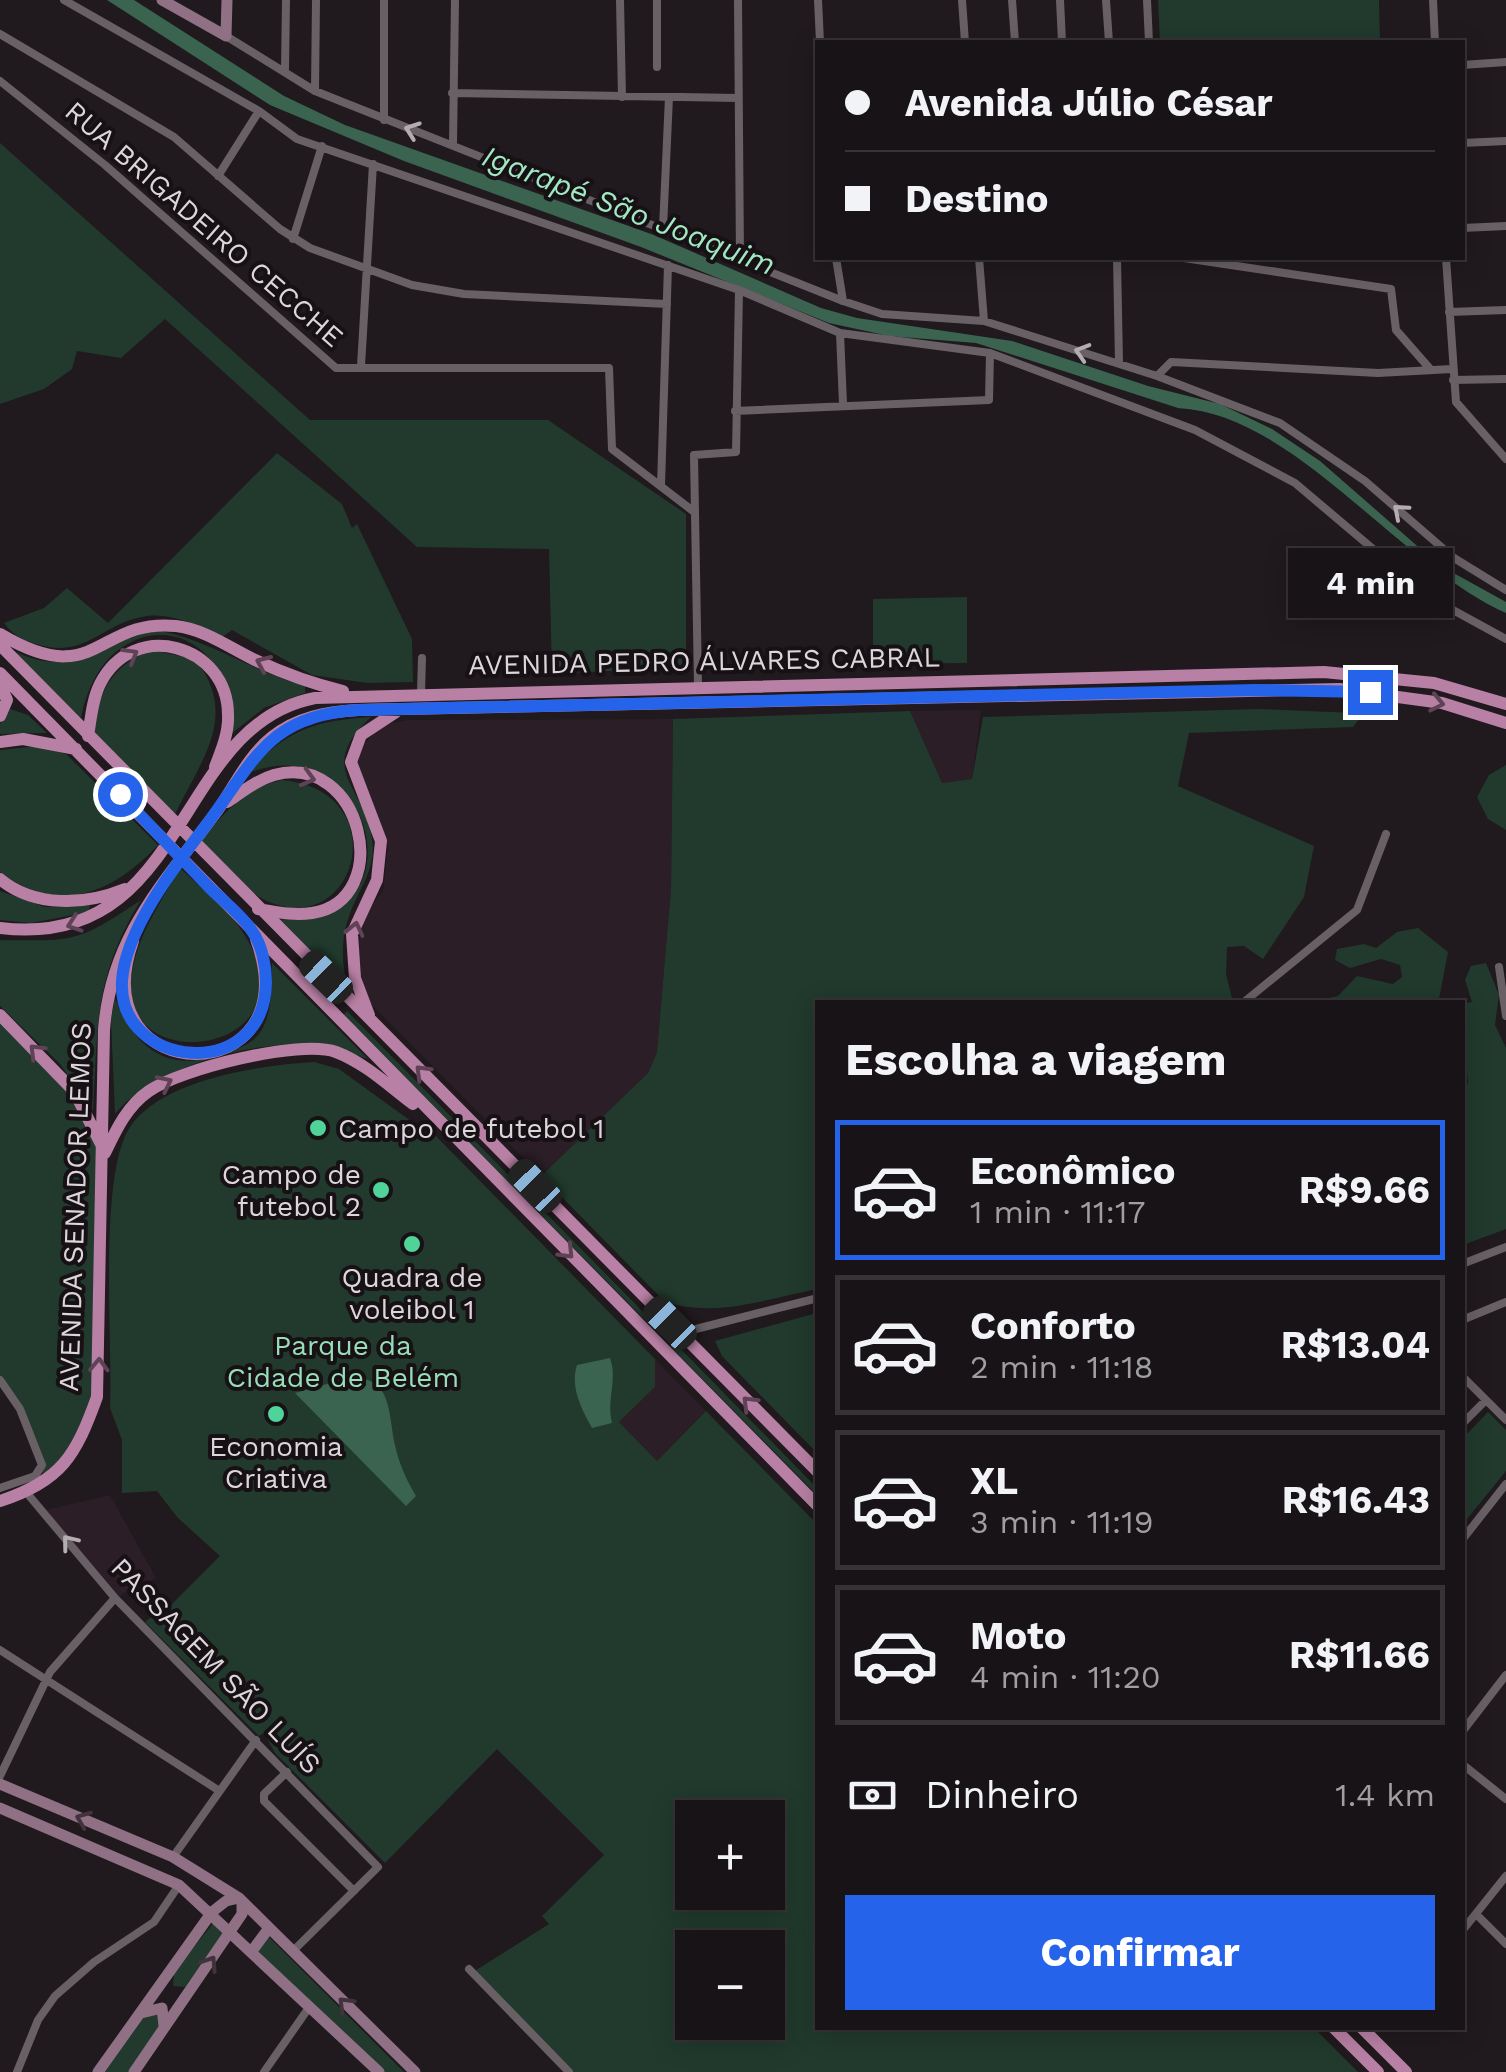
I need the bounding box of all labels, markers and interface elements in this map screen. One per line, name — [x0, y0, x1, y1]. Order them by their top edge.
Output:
text: Avenida Júlio César — [905, 81, 1273, 125]
street label: RUA BRIGADEIRO CECCHE — [58, 94, 350, 354]
one-way arrow — [404, 121, 421, 142]
water label: Igarapé São Joaquim — [478, 138, 780, 282]
text: Destino — [905, 177, 1049, 221]
one-way arrow — [1074, 343, 1091, 364]
one-way arrow — [1393, 505, 1412, 523]
callout: 4 min — [1288, 547, 1452, 617]
text: 4 min — [1326, 564, 1415, 602]
street label: AVENIDA PEDRO ÁLVARES CABRAL — [468, 640, 940, 682]
one-way arrow — [120, 648, 138, 667]
one-way arrow — [255, 655, 273, 675]
route end — [1348, 670, 1393, 715]
one-way arrow — [1428, 691, 1445, 712]
one-way arrow — [299, 766, 316, 787]
route start — [98, 772, 143, 817]
one-way arrow — [67, 913, 84, 933]
one-way arrow — [343, 921, 364, 938]
car — [294, 945, 358, 1009]
street label: AVENIDA SENADOR LEMOS — [52, 1022, 98, 1392]
text: Escolha a viagem — [845, 1033, 1227, 1086]
one-way arrow — [29, 1044, 47, 1062]
one-way arrow — [416, 1066, 434, 1084]
one-way arrow — [154, 1076, 172, 1096]
place label: Campo de futebol 1 — [338, 1112, 604, 1145]
marker: Campo de futebol 1 — [307, 1117, 329, 1139]
icon: car — [850, 1145, 940, 1235]
text: Econômico — [970, 1149, 1175, 1193]
car — [503, 1154, 567, 1218]
place label: Campo de futebol 2 — [222, 1158, 361, 1223]
text: R$9.66 — [1299, 1168, 1430, 1212]
marker: Campo de futebol 2 — [370, 1179, 392, 1201]
text: 1 min · 11:17 — [970, 1193, 1146, 1231]
marker: Quadra de voleibol 1 — [401, 1233, 423, 1255]
one-way arrow — [555, 1240, 573, 1258]
place label: Quadra de voleibol 1 — [341, 1261, 483, 1326]
car — [638, 1291, 702, 1355]
icon: car — [850, 1300, 940, 1390]
text: Conforto — [970, 1304, 1136, 1348]
text: R$13.04 — [1281, 1323, 1430, 1367]
park label: Parque da Cidade de Belém — [227, 1329, 459, 1394]
text: 2 min · 11:18 — [970, 1348, 1153, 1386]
one-way arrow — [88, 1356, 109, 1372]
one-way arrow — [743, 1396, 761, 1414]
marker: Economia Criativa — [265, 1403, 287, 1425]
place label: Economia Criativa — [209, 1430, 343, 1495]
icon: car — [850, 1455, 940, 1545]
text: XL — [970, 1459, 1018, 1503]
text: R$16.43 — [1282, 1478, 1430, 1522]
text: 3 min · 11:19 — [970, 1503, 1153, 1541]
one-way arrow — [63, 1535, 81, 1553]
street label: PASSAGEM SÃO LUÍS — [104, 1551, 328, 1781]
icon: car — [850, 1610, 940, 1700]
text: Moto — [970, 1614, 1066, 1658]
text: R$11.66 — [1289, 1633, 1430, 1677]
text: 4 min · 11:20 — [970, 1658, 1161, 1696]
icon: cash — [845, 1768, 900, 1823]
text: Dinheiro — [925, 1773, 1079, 1817]
text: 1.4 km — [1335, 1776, 1435, 1814]
map controls — [675, 1800, 785, 2040]
button: + — [675, 1800, 785, 1910]
one-way arrow — [76, 1810, 93, 1830]
button: Confirmar — [845, 1895, 1435, 2010]
button: − — [675, 1930, 785, 2040]
one-way arrow — [197, 1956, 216, 1974]
one-way arrow — [339, 1997, 357, 2015]

